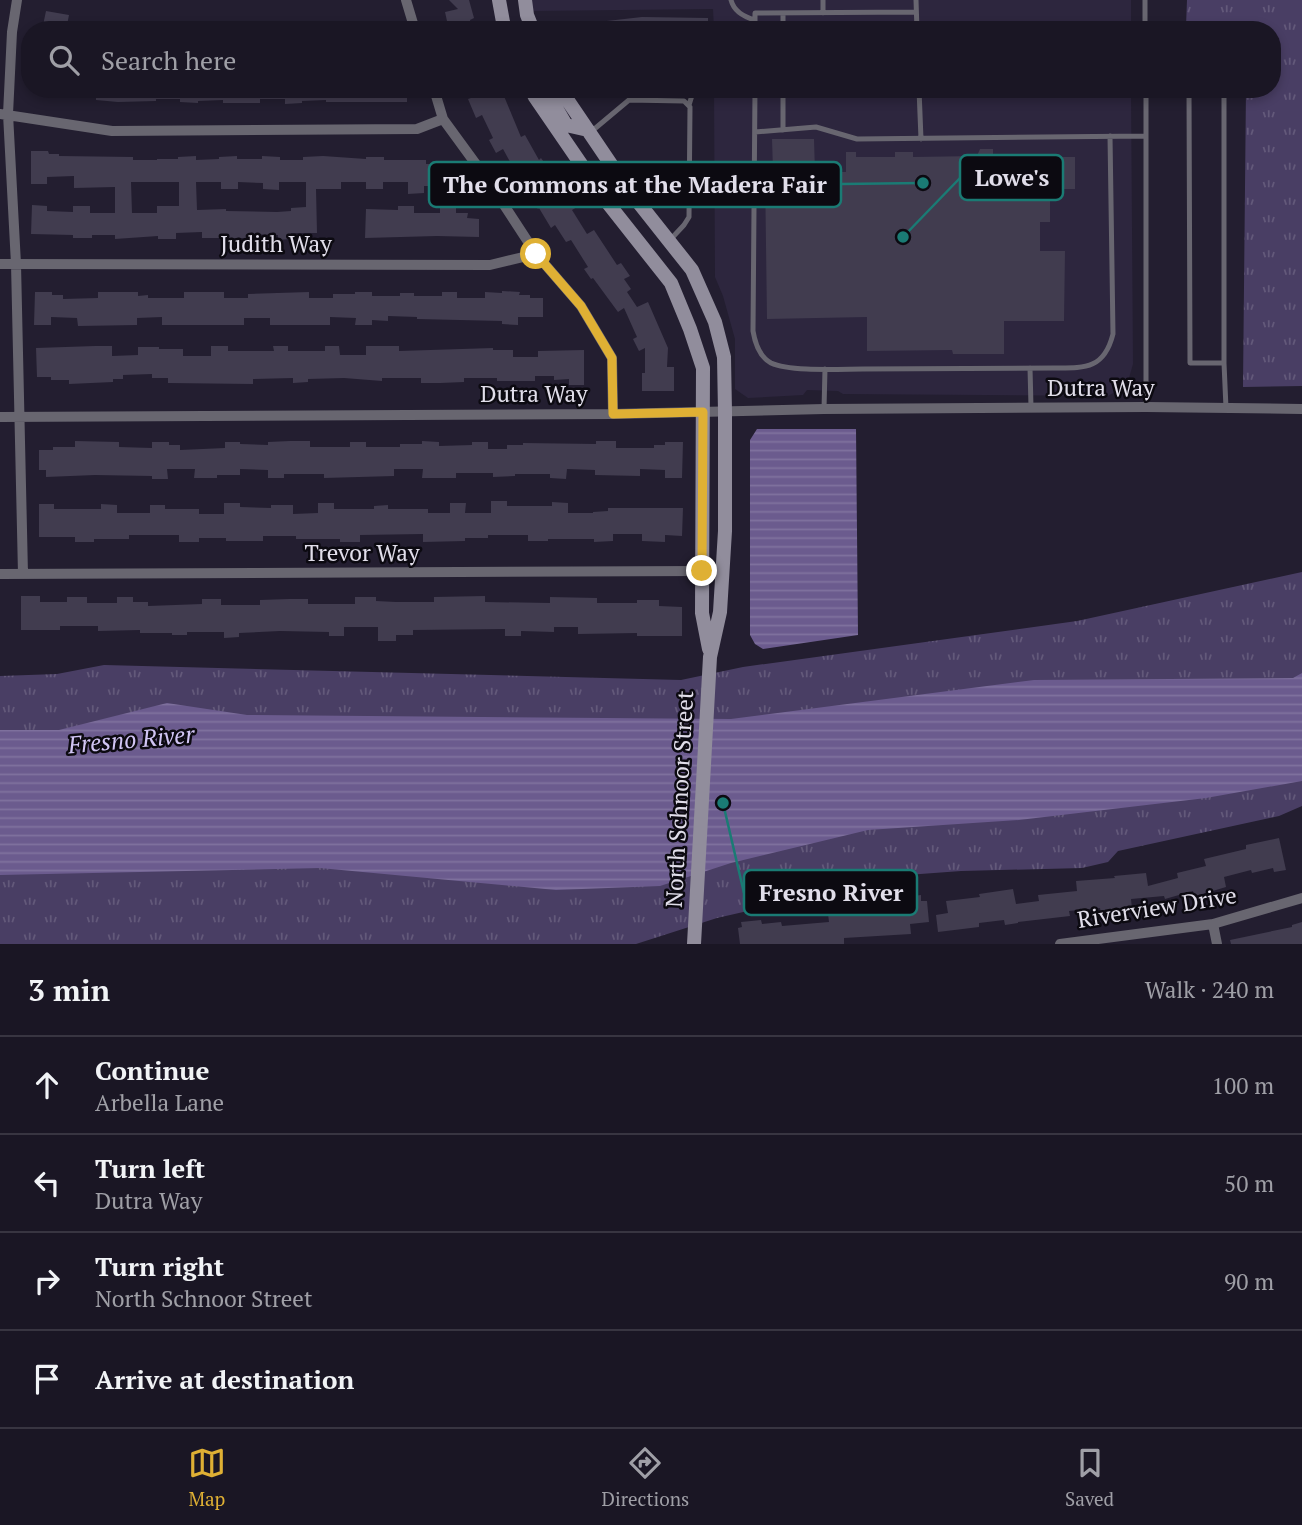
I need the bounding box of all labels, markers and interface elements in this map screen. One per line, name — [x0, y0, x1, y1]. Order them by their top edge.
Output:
search box — [21, 21, 1281, 98]
icon: search — [45, 41, 83, 79]
text: Search here — [101, 43, 236, 77]
callout: Lowe's — [960, 155, 1063, 200]
text: Lowe's — [975, 161, 1049, 193]
callout: The Commons at the Madera Fair — [429, 162, 841, 207]
text: The Commons at the Madera Fair — [443, 168, 828, 200]
street label: Judith Way — [220, 228, 332, 259]
route start — [520, 238, 551, 269]
street label: Dutra Way — [1047, 372, 1155, 403]
street label: Dutra Way — [480, 378, 588, 409]
street label: Trevor Way — [304, 537, 420, 568]
route end — [686, 555, 717, 586]
street label: North Schnoor Street — [658, 689, 700, 908]
water label: Fresno River — [66, 717, 197, 761]
callout: Fresno River — [744, 870, 917, 915]
text: Fresno River — [759, 876, 904, 908]
street label: Riverview Drive — [1075, 879, 1239, 935]
text: 3 min — [28, 970, 110, 1010]
text: Walk · 240 m — [1145, 974, 1274, 1005]
text: Continue — [95, 1053, 209, 1087]
icon: ahead — [28, 1066, 66, 1104]
text: 100 m — [1212, 1070, 1274, 1101]
text: Arbella Lane — [95, 1087, 224, 1118]
text: Turn left — [95, 1151, 205, 1185]
icon: left — [28, 1164, 66, 1202]
text: 50 m — [1224, 1168, 1274, 1199]
text: Dutra Way — [95, 1185, 202, 1216]
text: Turn right — [95, 1249, 224, 1283]
icon: right — [28, 1262, 66, 1300]
text: 90 m — [1224, 1266, 1274, 1297]
text: North Schnoor Street — [95, 1283, 312, 1314]
icon: arrive — [28, 1360, 66, 1398]
text: Arrive at destination — [95, 1362, 354, 1396]
tab: Map — [188, 1444, 226, 1511]
tab: Directions — [602, 1444, 689, 1511]
tab: Saved — [1065, 1444, 1114, 1511]

